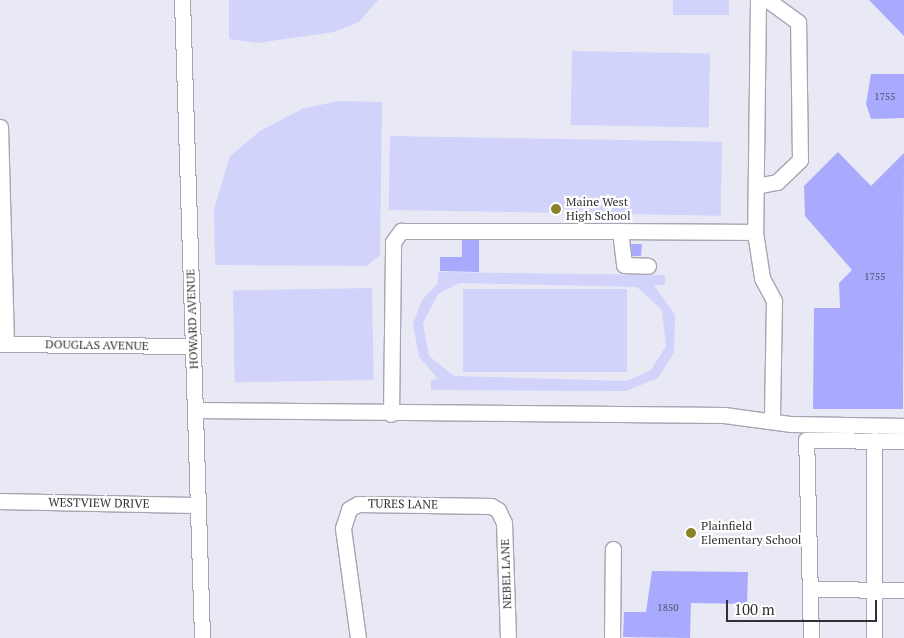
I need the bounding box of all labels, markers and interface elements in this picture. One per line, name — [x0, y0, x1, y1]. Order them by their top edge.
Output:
house number: 1755 — [874, 91, 896, 103]
place label: Maine West High School — [566, 195, 631, 223]
marker: Maine West High School — [550, 203, 562, 215]
street label: HOWARD AVENUE — [183, 268, 201, 370]
house number: 1755 — [864, 271, 886, 283]
street label: DOUGLAS AVENUE — [45, 337, 149, 353]
street label: WESTVIEW DRIVE — [48, 495, 150, 511]
street label: TURES LANE — [368, 496, 438, 512]
place label: Plainfield Elementary School — [701, 519, 801, 547]
marker: Plainfield Elementary School — [685, 527, 697, 539]
street label: NEBEL LANE — [498, 539, 514, 609]
scale bar — [729, 590, 880, 622]
text: 100 m — [734, 599, 775, 619]
house number: 1850 — [657, 602, 679, 614]

